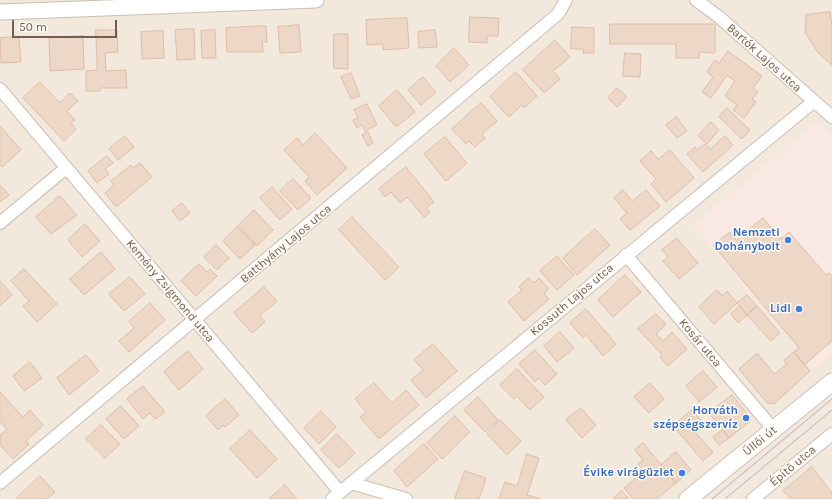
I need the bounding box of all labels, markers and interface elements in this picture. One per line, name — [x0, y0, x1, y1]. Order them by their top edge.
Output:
scale bar — [14, 12, 119, 38]
text: 50 m — [19, 20, 47, 34]
street label: Bartók Lajos utca — [724, 21, 804, 95]
street label: Batthyány Lajos utca — [238, 202, 334, 286]
place label: Nemzeti Dohánybolt — [714, 226, 780, 254]
marker: Nemzeti Dohánybolt — [783, 235, 793, 245]
street label: Kemény Zsigmond utca — [123, 237, 217, 345]
street label: Kossuth Lajos utca — [527, 261, 617, 339]
place label: Lidl — [770, 302, 791, 316]
marker: Lidl — [794, 304, 804, 314]
street label: Kosár utca — [676, 316, 724, 370]
place label: Horváth szépségszervíz — [653, 404, 738, 432]
marker: Horváth szépségszervíz — [741, 413, 751, 423]
street label: Üllői út — [740, 423, 780, 459]
street label: Építő utca — [767, 443, 819, 489]
place label: Évike virágüzlet — [583, 466, 674, 480]
marker: Évike virágüzlet — [677, 468, 687, 478]

